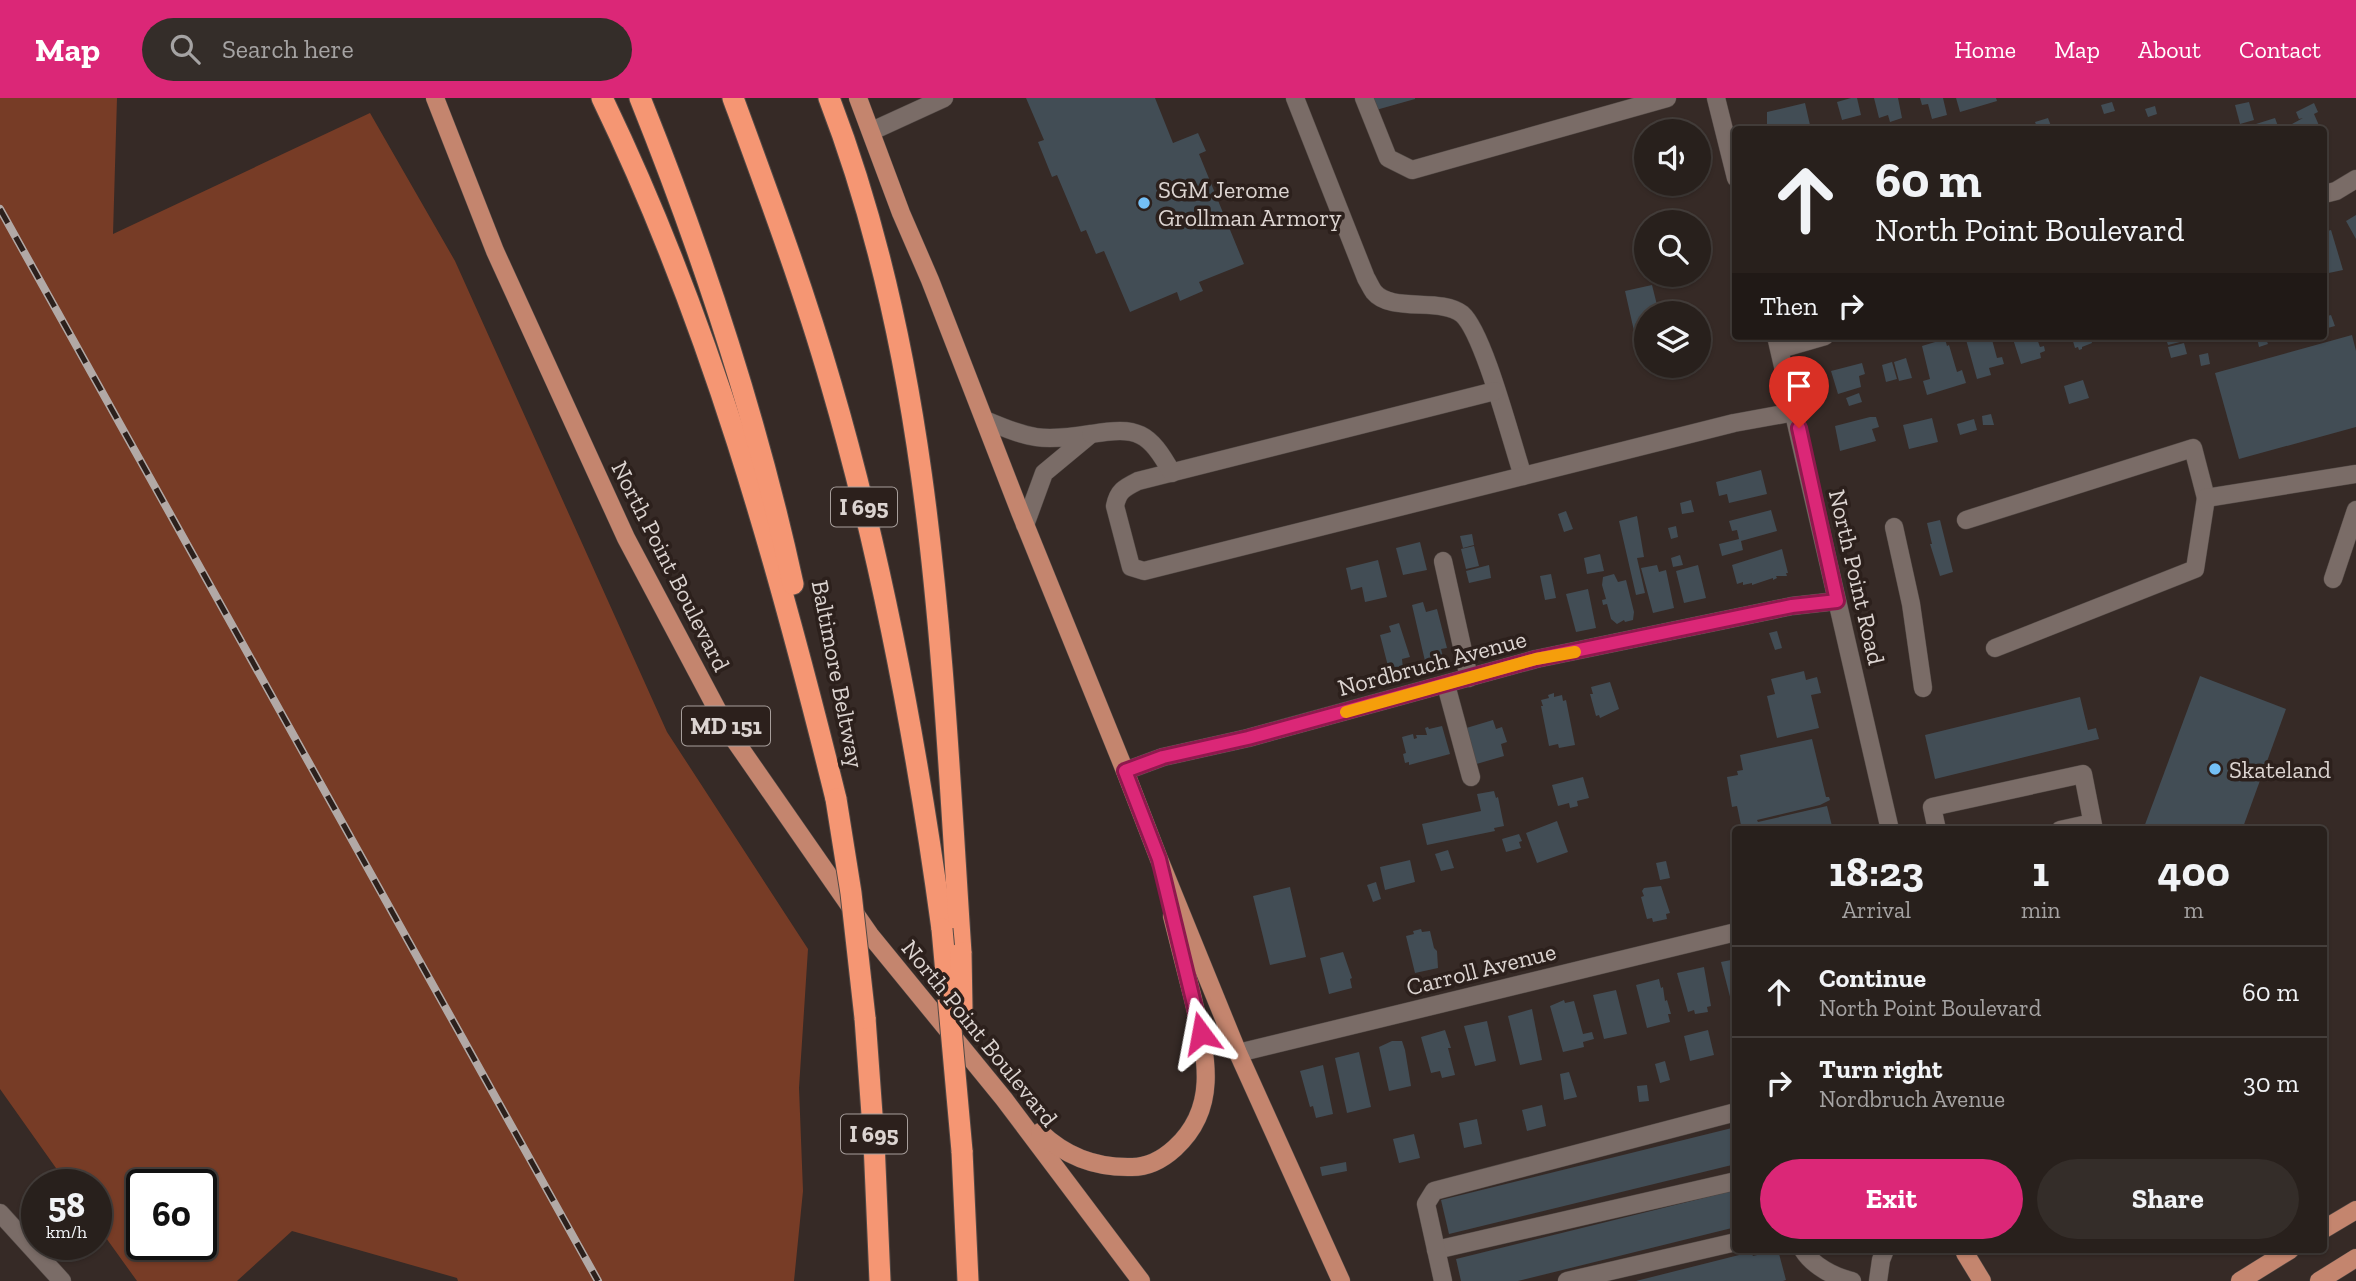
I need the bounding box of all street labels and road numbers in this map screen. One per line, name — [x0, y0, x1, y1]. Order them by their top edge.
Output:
street label: North Point Boulevard — [605, 456, 737, 676]
street label: North Point Road — [1823, 486, 1891, 668]
road number: I 695 — [831, 488, 897, 526]
street label: Baltimore Beltway — [806, 578, 871, 771]
street label: Nordbruch Avenue — [1334, 624, 1530, 702]
road number: MD 151 — [682, 706, 770, 746]
street label: North Point Boulevard — [896, 934, 1064, 1132]
street label: Carroll Avenue — [1403, 936, 1559, 1002]
road number: I 695 — [841, 1114, 907, 1154]

